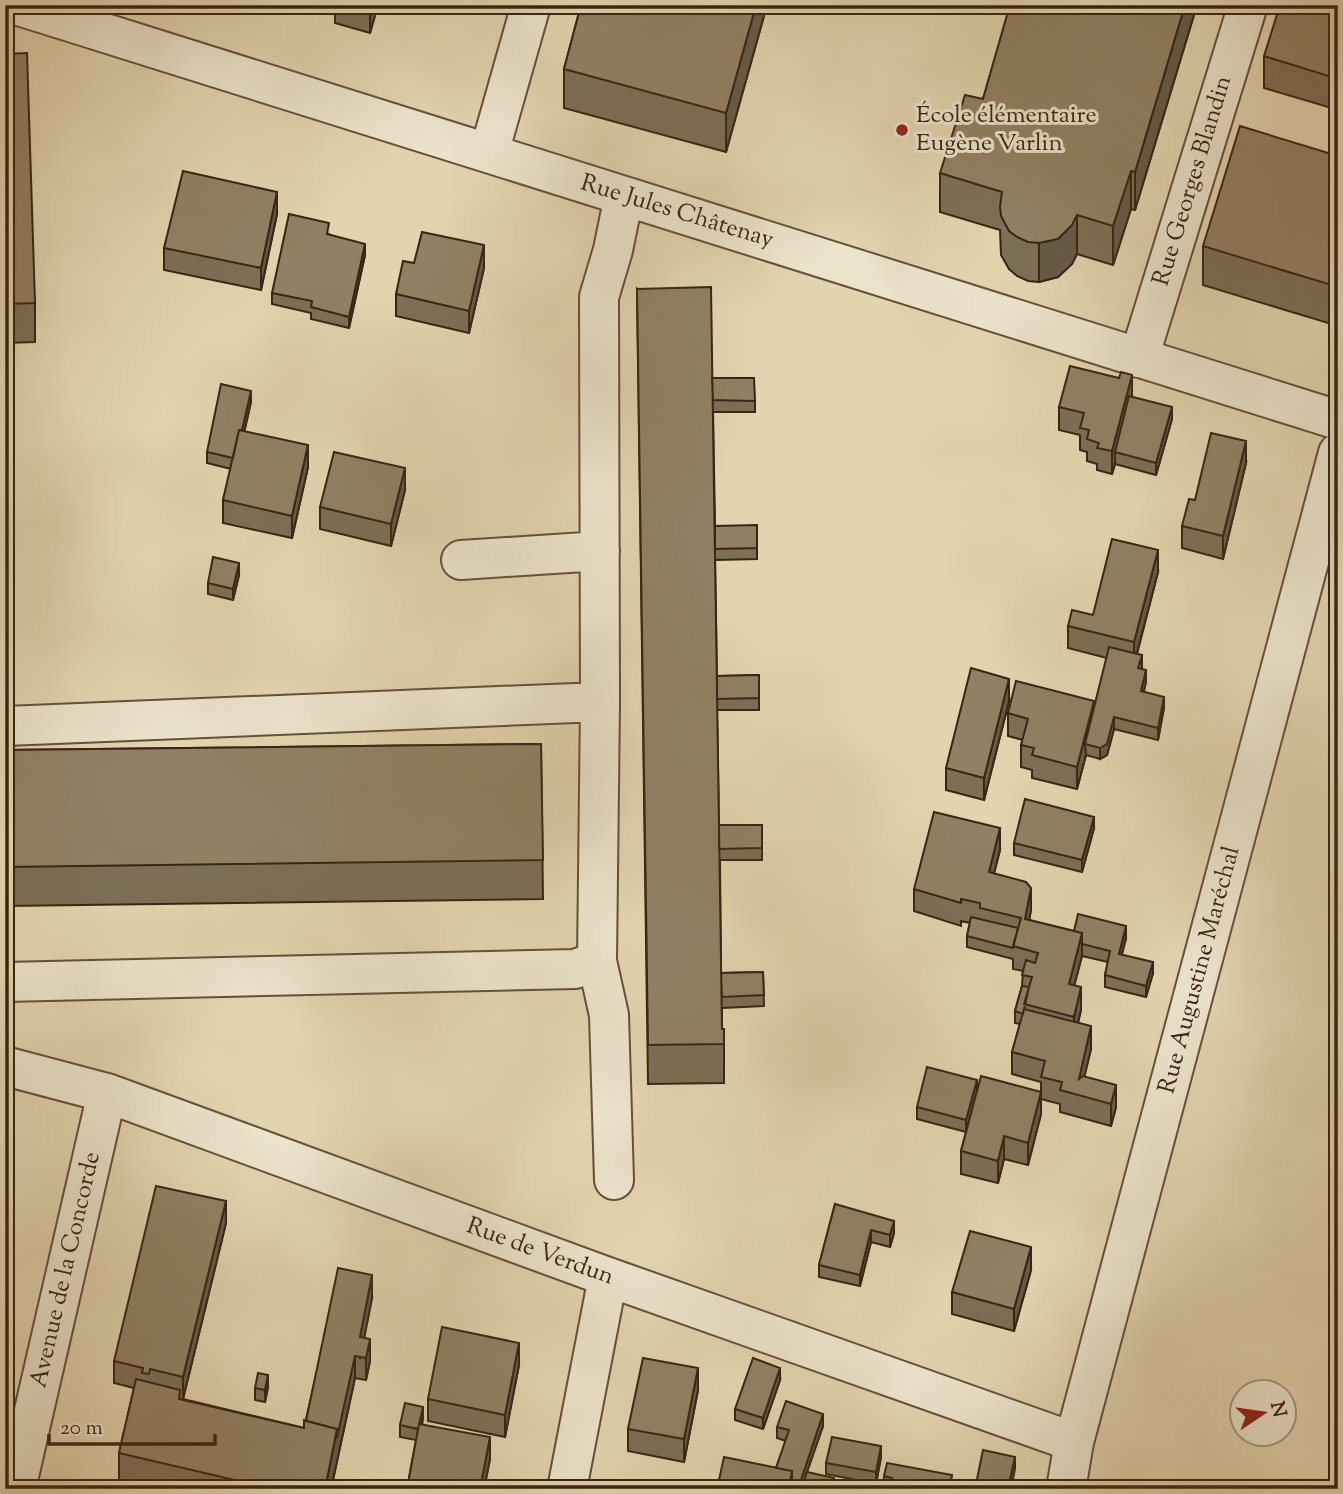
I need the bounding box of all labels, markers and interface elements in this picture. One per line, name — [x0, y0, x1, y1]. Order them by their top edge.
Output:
street label: Rue Georges Blandin — [1145, 72, 1241, 290]
place label: École élémentaire Eugène Varlin — [916, 99, 1097, 161]
marker: École élémentaire Eugène Varlin — [894, 122, 910, 138]
street label: Rue Jules Châtenay — [576, 166, 778, 258]
street label: Rue Augustine Maréchal — [1151, 842, 1249, 1098]
street label: Avenue de la Concorde — [22, 1149, 110, 1391]
street label: Rue de Verdun — [461, 1210, 619, 1294]
north arrow — [1228, 1378, 1298, 1448]
text: N — [1262, 1399, 1292, 1420]
scale bar — [49, 1403, 215, 1447]
text: 20 m — [60, 1414, 103, 1444]

